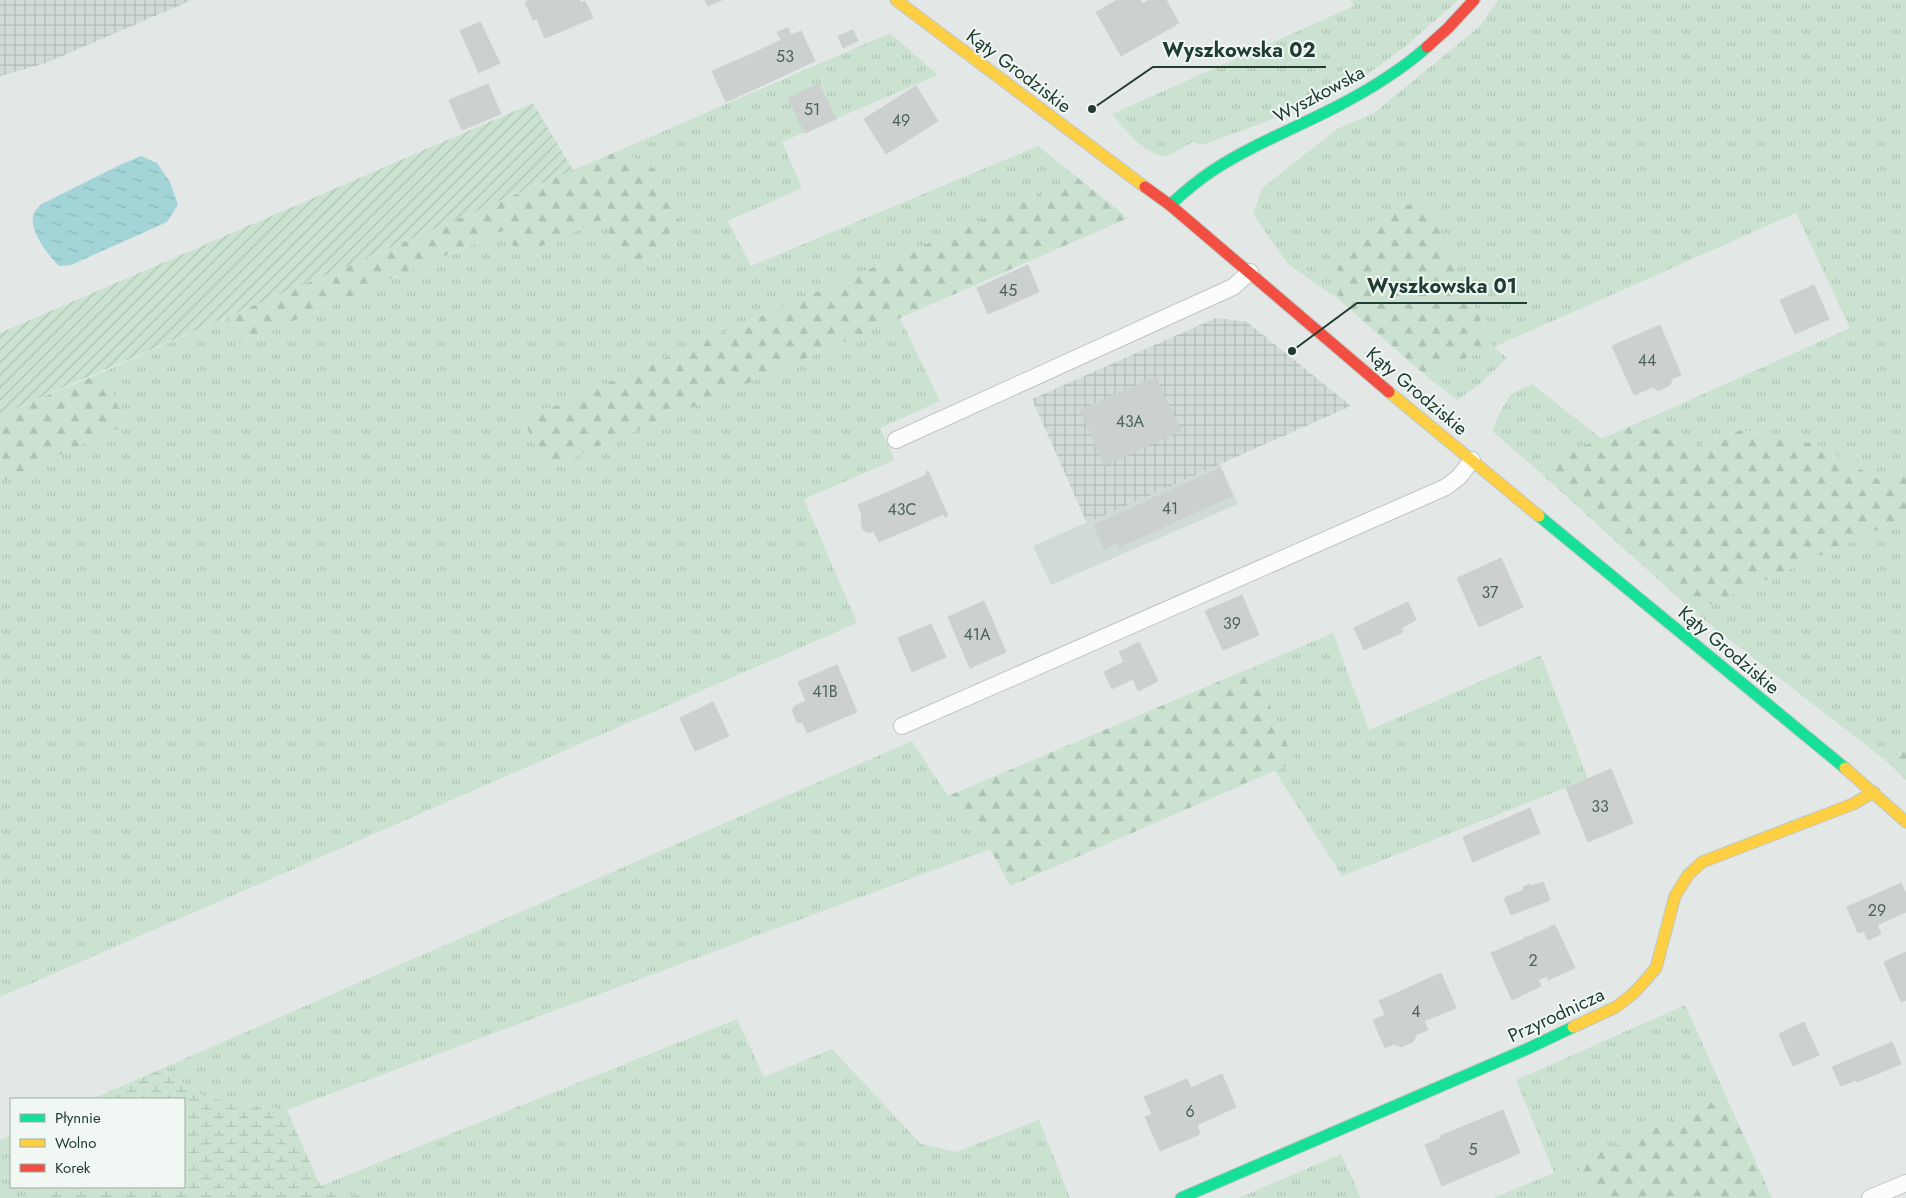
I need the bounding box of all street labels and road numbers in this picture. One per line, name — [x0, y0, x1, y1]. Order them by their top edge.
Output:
street label: Kąty Grodziskie — [961, 23, 1077, 120]
street label: Wyszkowska — [1269, 59, 1369, 129]
street label: Kąty Grodziskie — [1360, 340, 1474, 442]
street label: Kąty Grodziskie — [1672, 599, 1786, 701]
street label: Przyrodnicza — [1503, 981, 1609, 1049]

